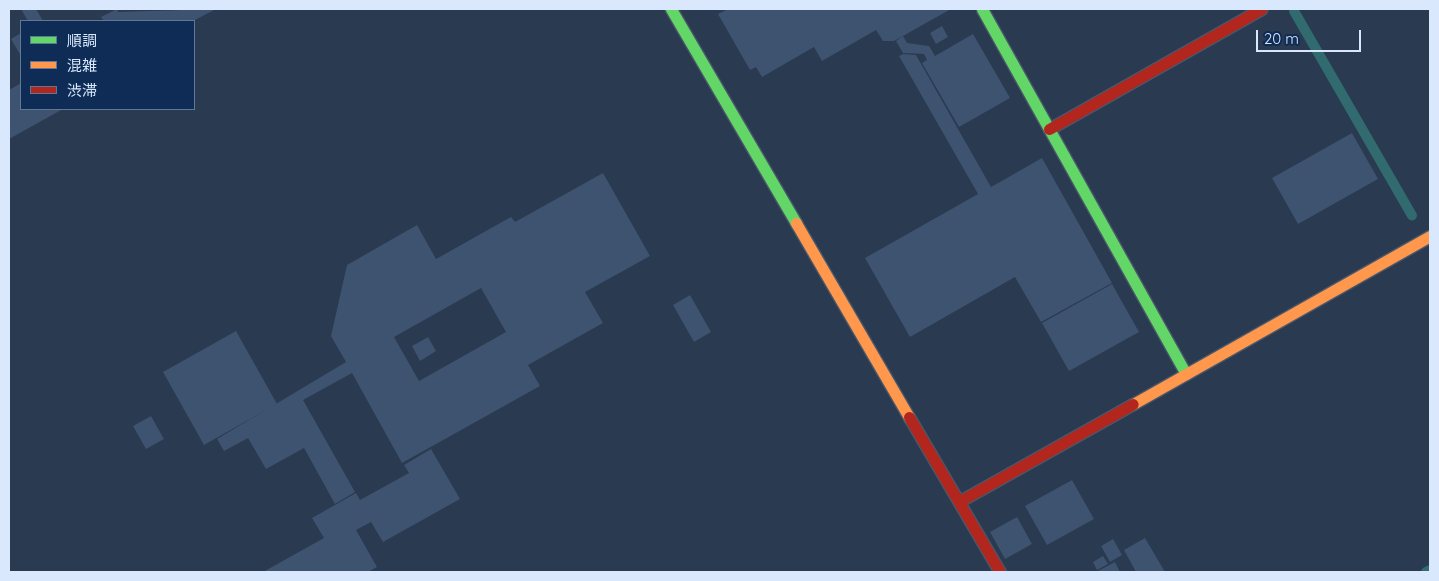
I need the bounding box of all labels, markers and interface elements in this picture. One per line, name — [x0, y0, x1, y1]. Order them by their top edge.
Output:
legend — [20, 20, 195, 110]
scale bar — [1259, 20, 1364, 52]
text: 20 m — [1264, 29, 1299, 48]
text: 順調 — [67, 31, 97, 50]
text: 混雑 — [67, 56, 97, 75]
text: 渋滞 — [67, 81, 97, 100]

